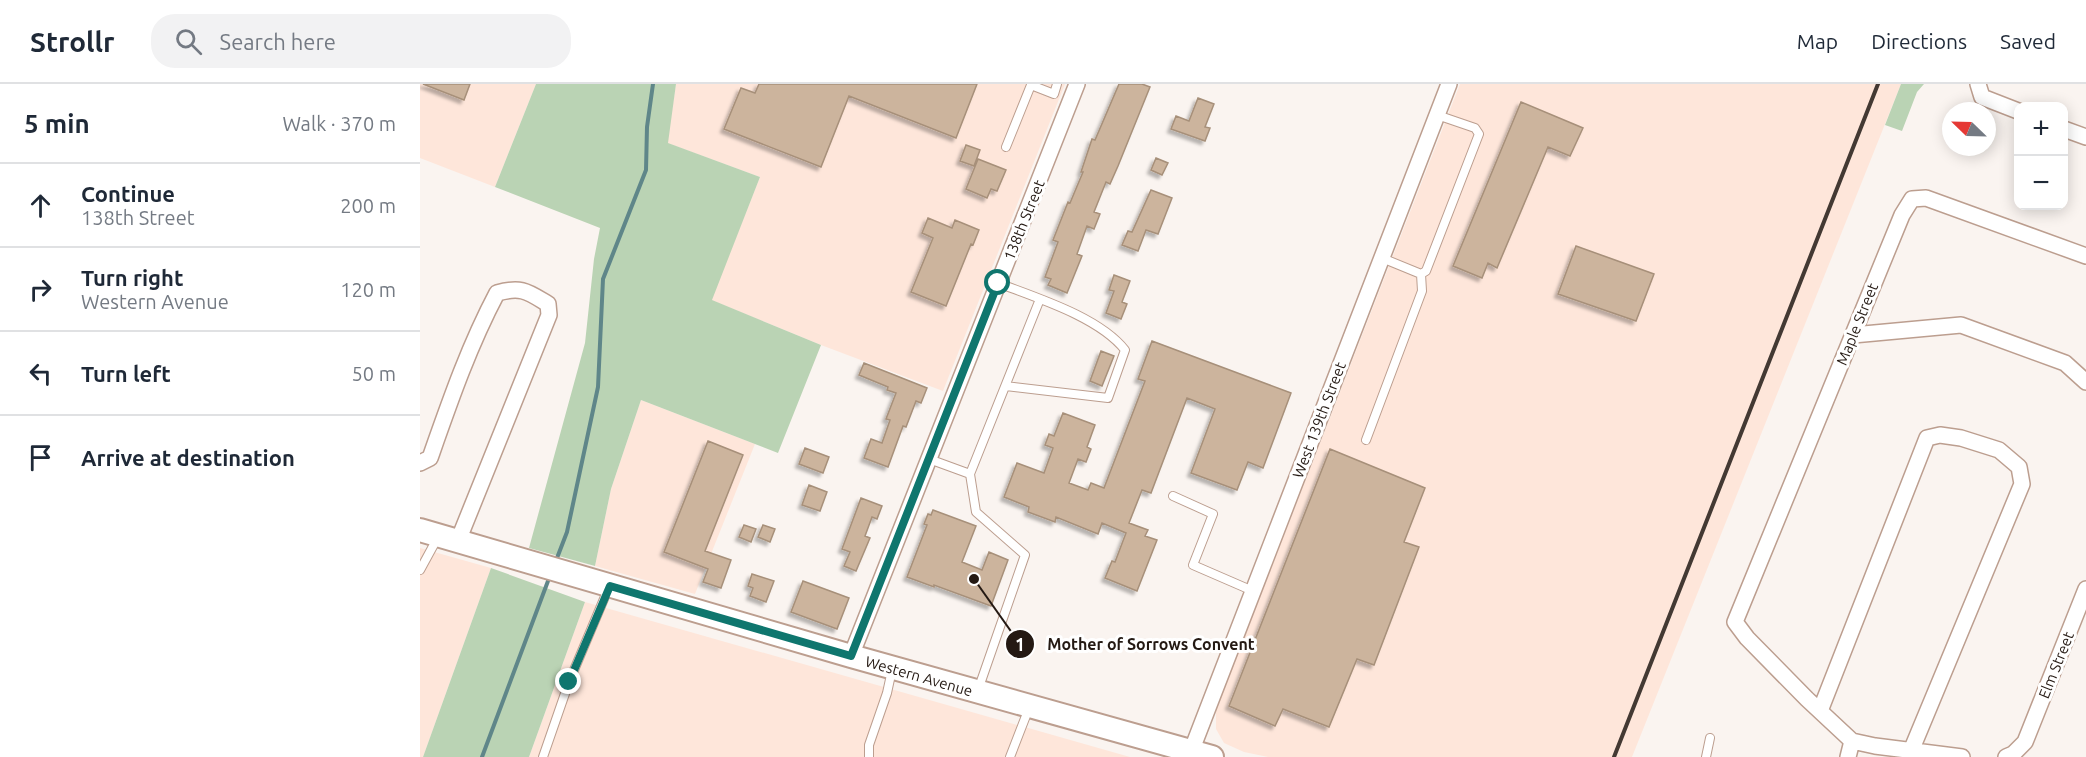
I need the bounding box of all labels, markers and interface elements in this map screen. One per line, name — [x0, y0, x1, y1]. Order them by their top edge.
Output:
search box — [151, 14, 571, 68]
icon: search — [172, 25, 205, 58]
text: Strollr — [30, 26, 115, 57]
text: Search here — [220, 29, 336, 54]
text: Map — [1797, 29, 1838, 53]
text: Directions — [1871, 29, 1967, 53]
text: Saved — [2000, 29, 2056, 53]
north arrow — [1942, 102, 1996, 156]
map controls — [2014, 102, 2068, 210]
button: + — [2014, 102, 2068, 156]
text: 5 min — [24, 109, 90, 138]
text: Walk · 370 m — [283, 112, 396, 135]
button: − — [2014, 156, 2068, 210]
street label: 138th Street — [1000, 177, 1048, 263]
text: Continue — [81, 181, 175, 206]
icon: ahead — [24, 189, 57, 222]
text: 200 m — [340, 194, 396, 217]
text: 138th Street — [81, 206, 195, 229]
text: Turn right — [81, 265, 183, 290]
route start — [984, 269, 1010, 295]
icon: right — [24, 273, 57, 306]
text: 120 m — [340, 278, 396, 301]
street label: Maple Street — [1833, 280, 1881, 368]
text: Western Avenue — [81, 290, 229, 313]
icon: left — [24, 357, 57, 390]
street label: West 139th Street — [1289, 359, 1349, 480]
text: Turn left — [81, 361, 171, 386]
text: 50 m — [352, 362, 396, 385]
icon: arrive — [24, 441, 57, 474]
text: Arrive at destination — [81, 445, 295, 470]
callout: Mother of Sorrows Convent — [1005, 627, 1267, 661]
street label: Elm Street — [2035, 629, 2077, 701]
text: 1 — [1015, 634, 1025, 654]
text: Mother of Sorrows Convent — [1047, 635, 1255, 653]
street label: Western Avenue — [863, 653, 975, 699]
route end — [555, 668, 581, 694]

